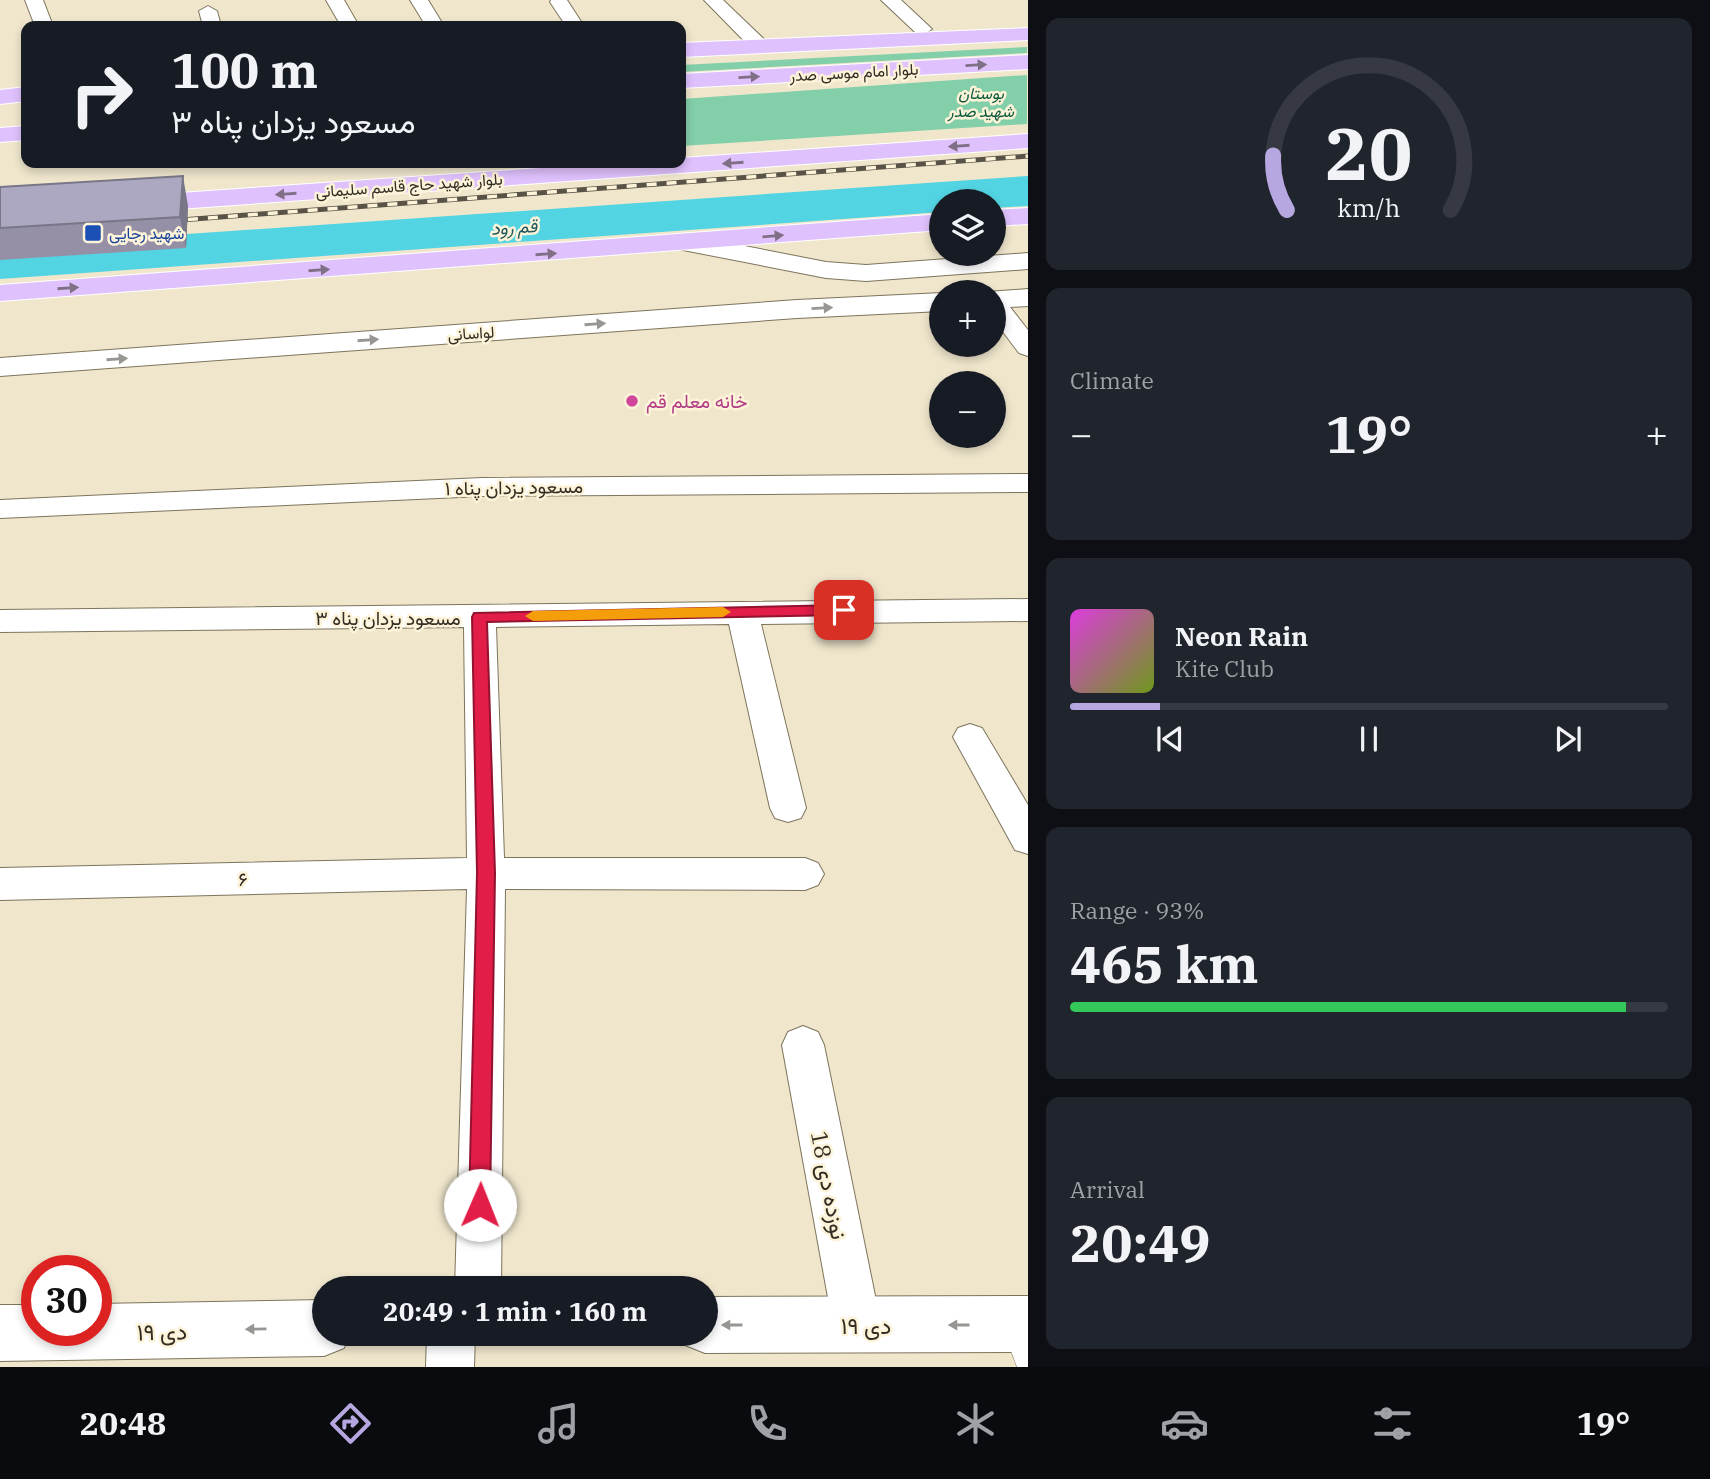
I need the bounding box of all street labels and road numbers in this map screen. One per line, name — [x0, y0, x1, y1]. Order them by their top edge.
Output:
street label: بلوار امام موسی صدر — [788, 59, 919, 86]
street label: بلوار شهید حاج قاسم سلیمانی — [315, 168, 503, 204]
street label: لواسانی — [447, 321, 495, 346]
street label: ۱ مسعود یزدان پناه — [445, 474, 583, 502]
street label: ۳ مسعود یزدان پناه — [315, 606, 461, 632]
street label: ۶ — [238, 867, 248, 891]
street label: نوزده دی 18 — [804, 1128, 855, 1242]
street label: ۱۹ دی — [841, 1310, 891, 1340]
street label: ۱۹ دی — [137, 1316, 187, 1346]

